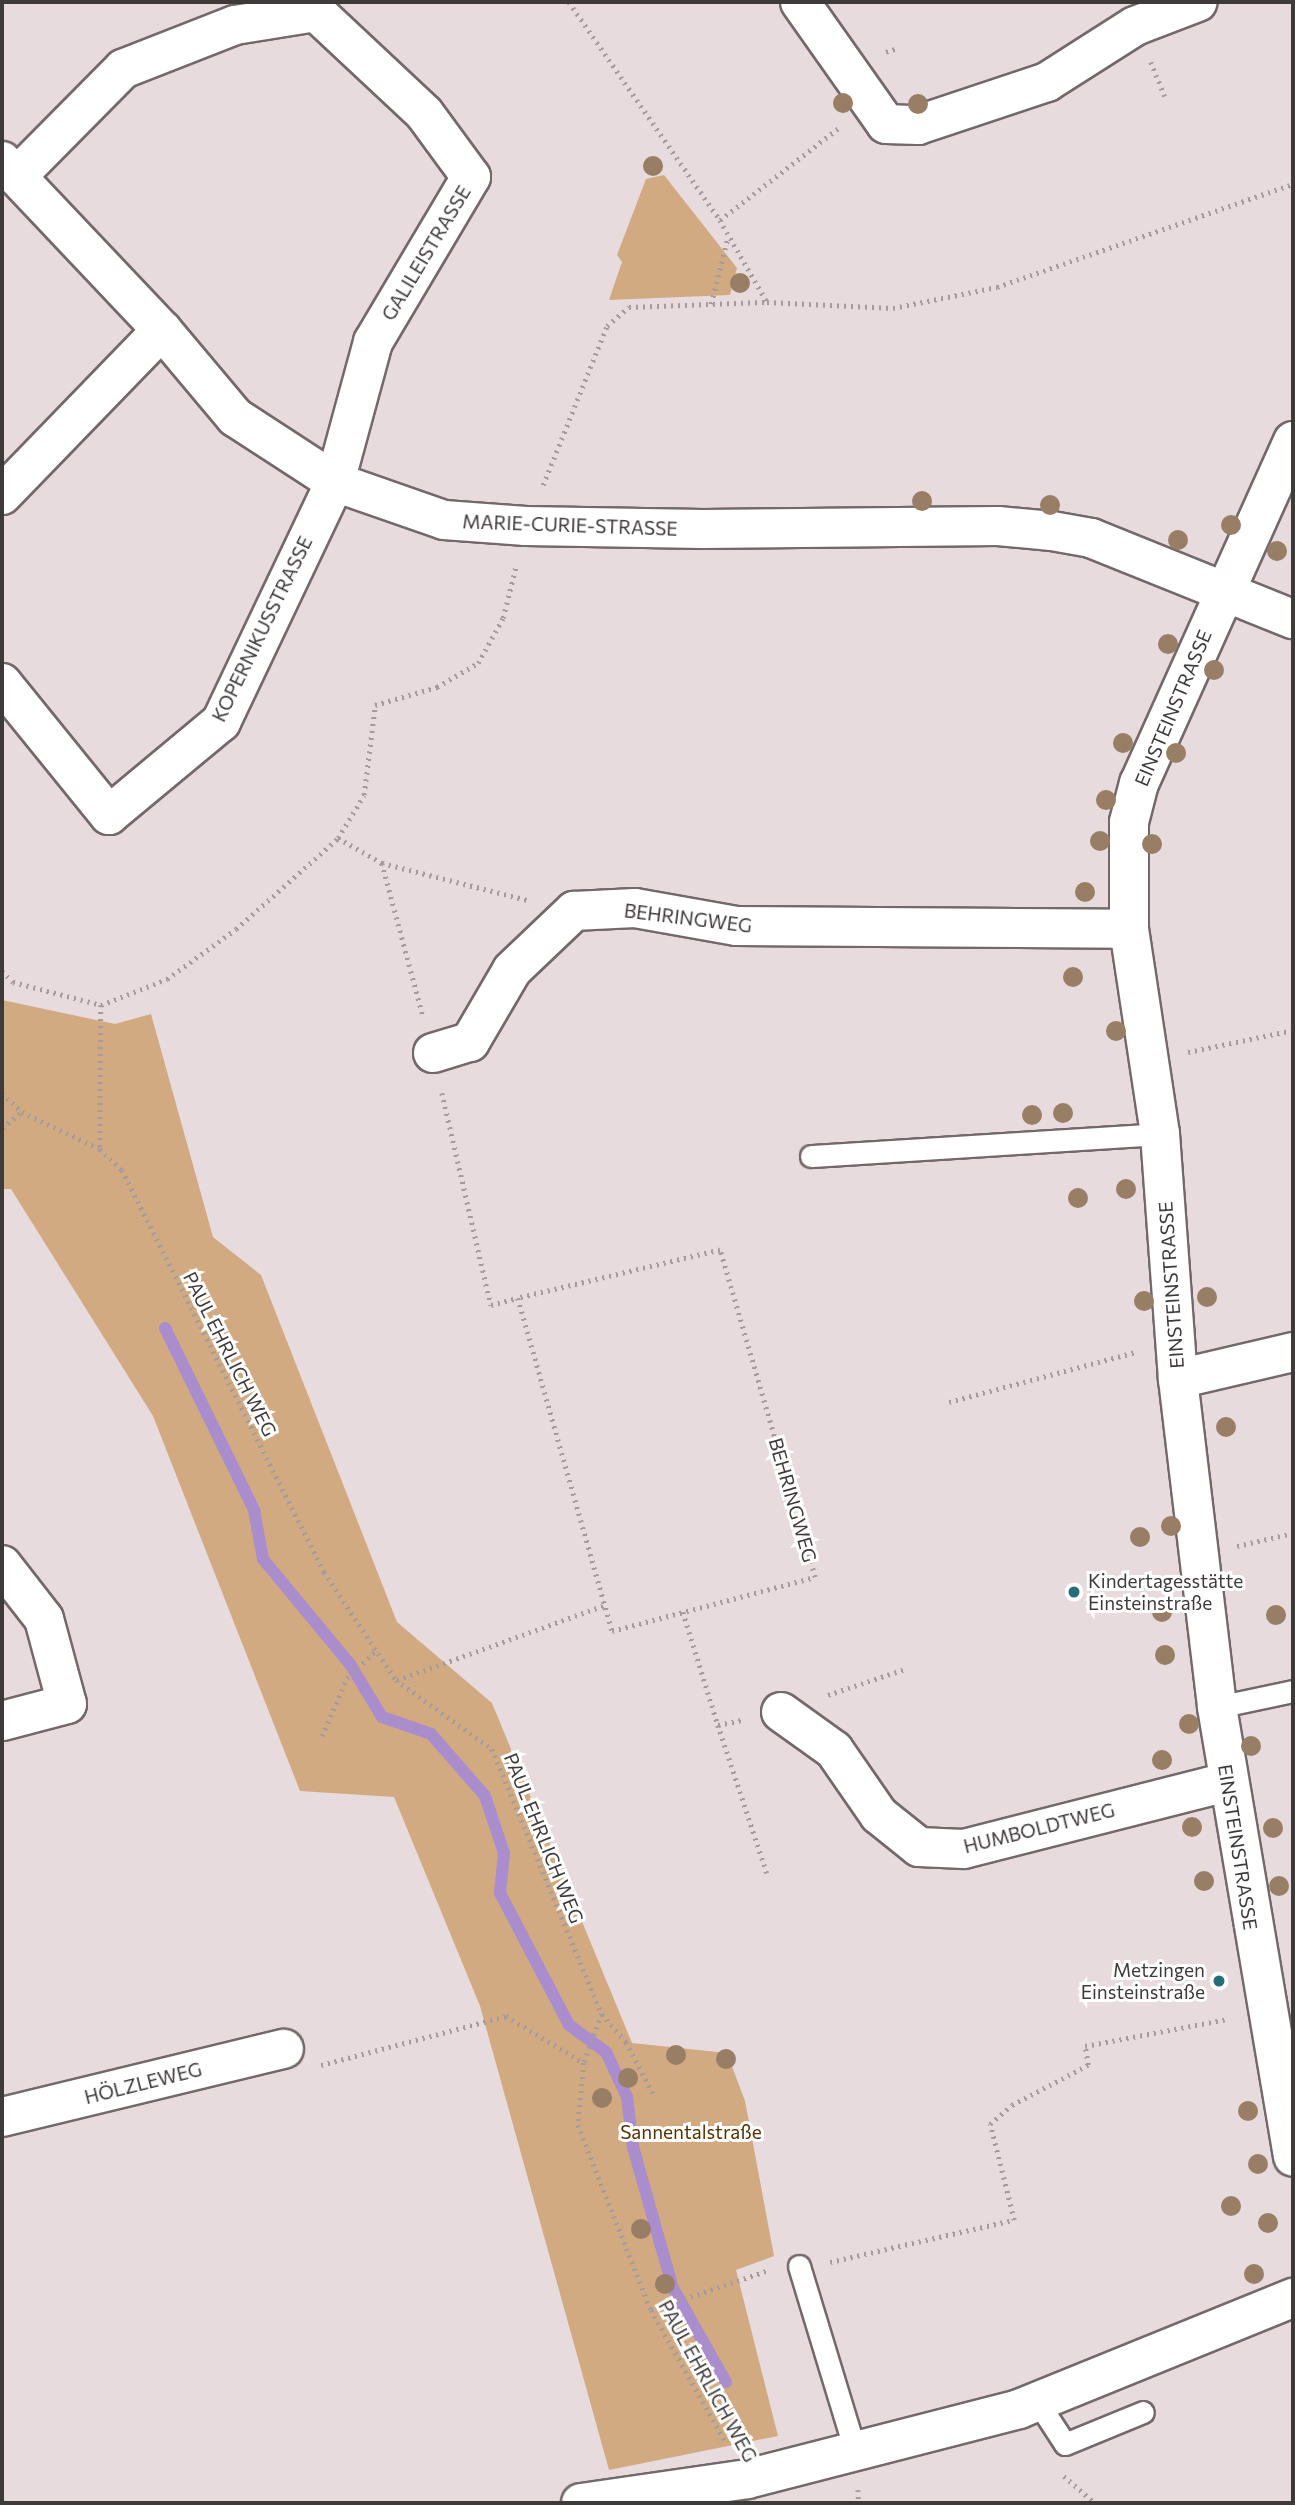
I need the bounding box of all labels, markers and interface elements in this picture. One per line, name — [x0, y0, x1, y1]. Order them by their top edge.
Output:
street label: GALILEISTRASSE — [377, 181, 475, 325]
street label: MARIE-CURIE-STRASSE — [462, 510, 678, 540]
street label: KOPERNIKUSSTRASSE — [207, 533, 317, 725]
street label: EINSTEINSTRASSE — [1130, 627, 1216, 789]
street label: BEHRINGWEG — [623, 899, 753, 937]
street label: EINSTEINSTRASSE — [1154, 1201, 1188, 1369]
street label: PAUL EHRLICH WEG — [179, 1268, 281, 1440]
street label: BEHRINGWEG — [764, 1435, 822, 1565]
place label: Kindertagesstätte Einsteinstraße — [1088, 1570, 1243, 1614]
marker: Kindertagesstätte Einsteinstraße — [1066, 1584, 1082, 1600]
street label: PAUL EHRLICH WEG — [499, 1749, 589, 1927]
street label: EINSTEINSTRASSE — [1214, 1763, 1262, 1931]
street label: HUMBOLDTWEG — [961, 1798, 1117, 1858]
place label: Metzingen Einsteinstraße — [1081, 1959, 1205, 2003]
marker: Metzingen Einsteinstraße — [1211, 1973, 1227, 1989]
street label: HÖLZLEWEG — [82, 2057, 204, 2109]
park label: Sannentalstraße — [620, 2121, 762, 2143]
street label: PAUL EHRLICH WEG — [654, 2296, 762, 2466]

